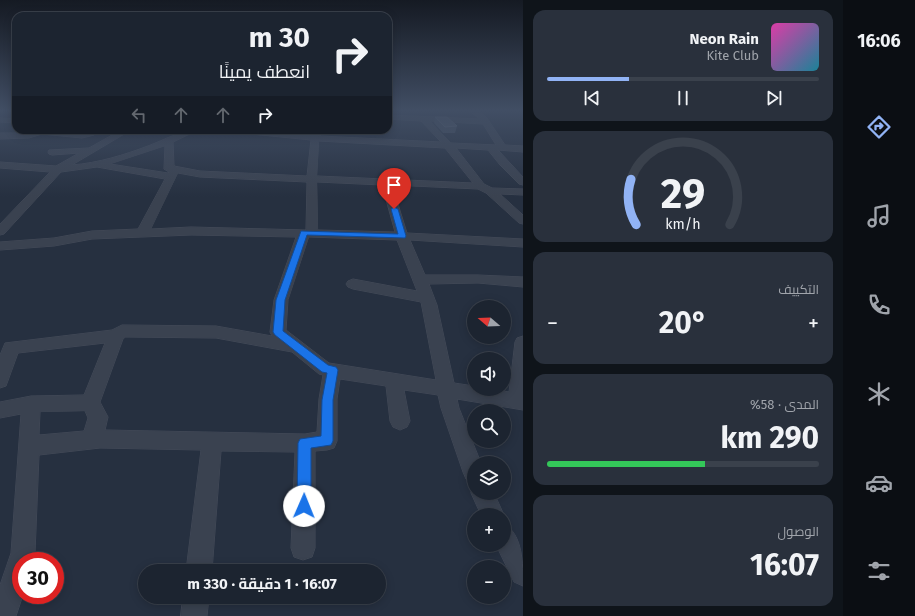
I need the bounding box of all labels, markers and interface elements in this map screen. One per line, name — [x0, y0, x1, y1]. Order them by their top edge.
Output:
text: 30 m — [249, 21, 310, 54]
icon: right — [324, 28, 376, 80]
text: Neon Rain — [690, 30, 759, 48]
text: 16:06 — [857, 30, 901, 52]
text: Kite Club — [706, 48, 759, 63]
text: انعطف يمينًا — [219, 61, 310, 83]
icon: previous — [581, 87, 603, 109]
icon: pause — [672, 87, 694, 109]
icon: next — [763, 87, 785, 109]
icon: left — [128, 104, 150, 126]
icon: ahead — [170, 104, 192, 126]
icon: ahead — [212, 104, 234, 126]
icon: right — [254, 104, 276, 126]
icon: directions — [865, 113, 893, 141]
pin — [377, 168, 411, 209]
text: 29 — [661, 169, 705, 219]
icon: arrive — [383, 174, 405, 196]
icon: music — [865, 202, 893, 230]
text: km/h — [665, 215, 701, 232]
text: التكييف — [778, 282, 819, 297]
icon: phone — [865, 291, 893, 319]
north arrow — [467, 300, 511, 344]
map controls — [467, 300, 511, 604]
text: 20° — [659, 305, 707, 341]
text: − — [547, 310, 558, 337]
text: + — [808, 310, 819, 337]
button: sound — [467, 352, 511, 396]
icon: climate — [865, 380, 893, 408]
text: المدى · 58% — [750, 397, 819, 412]
button: search — [467, 404, 511, 448]
text: 290 km — [720, 420, 819, 456]
button: layers — [467, 456, 511, 500]
icon: car — [865, 469, 893, 497]
position arrow — [283, 485, 325, 527]
button: + — [467, 508, 511, 552]
text: الوصول — [778, 524, 819, 539]
text: 16:07 — [750, 547, 819, 583]
speed limit sign: 30 — [12, 552, 64, 604]
icon: filters — [865, 557, 893, 585]
button: − — [467, 560, 511, 604]
text: 16:07 · 1 دقيقة · 330 m — [187, 575, 337, 593]

